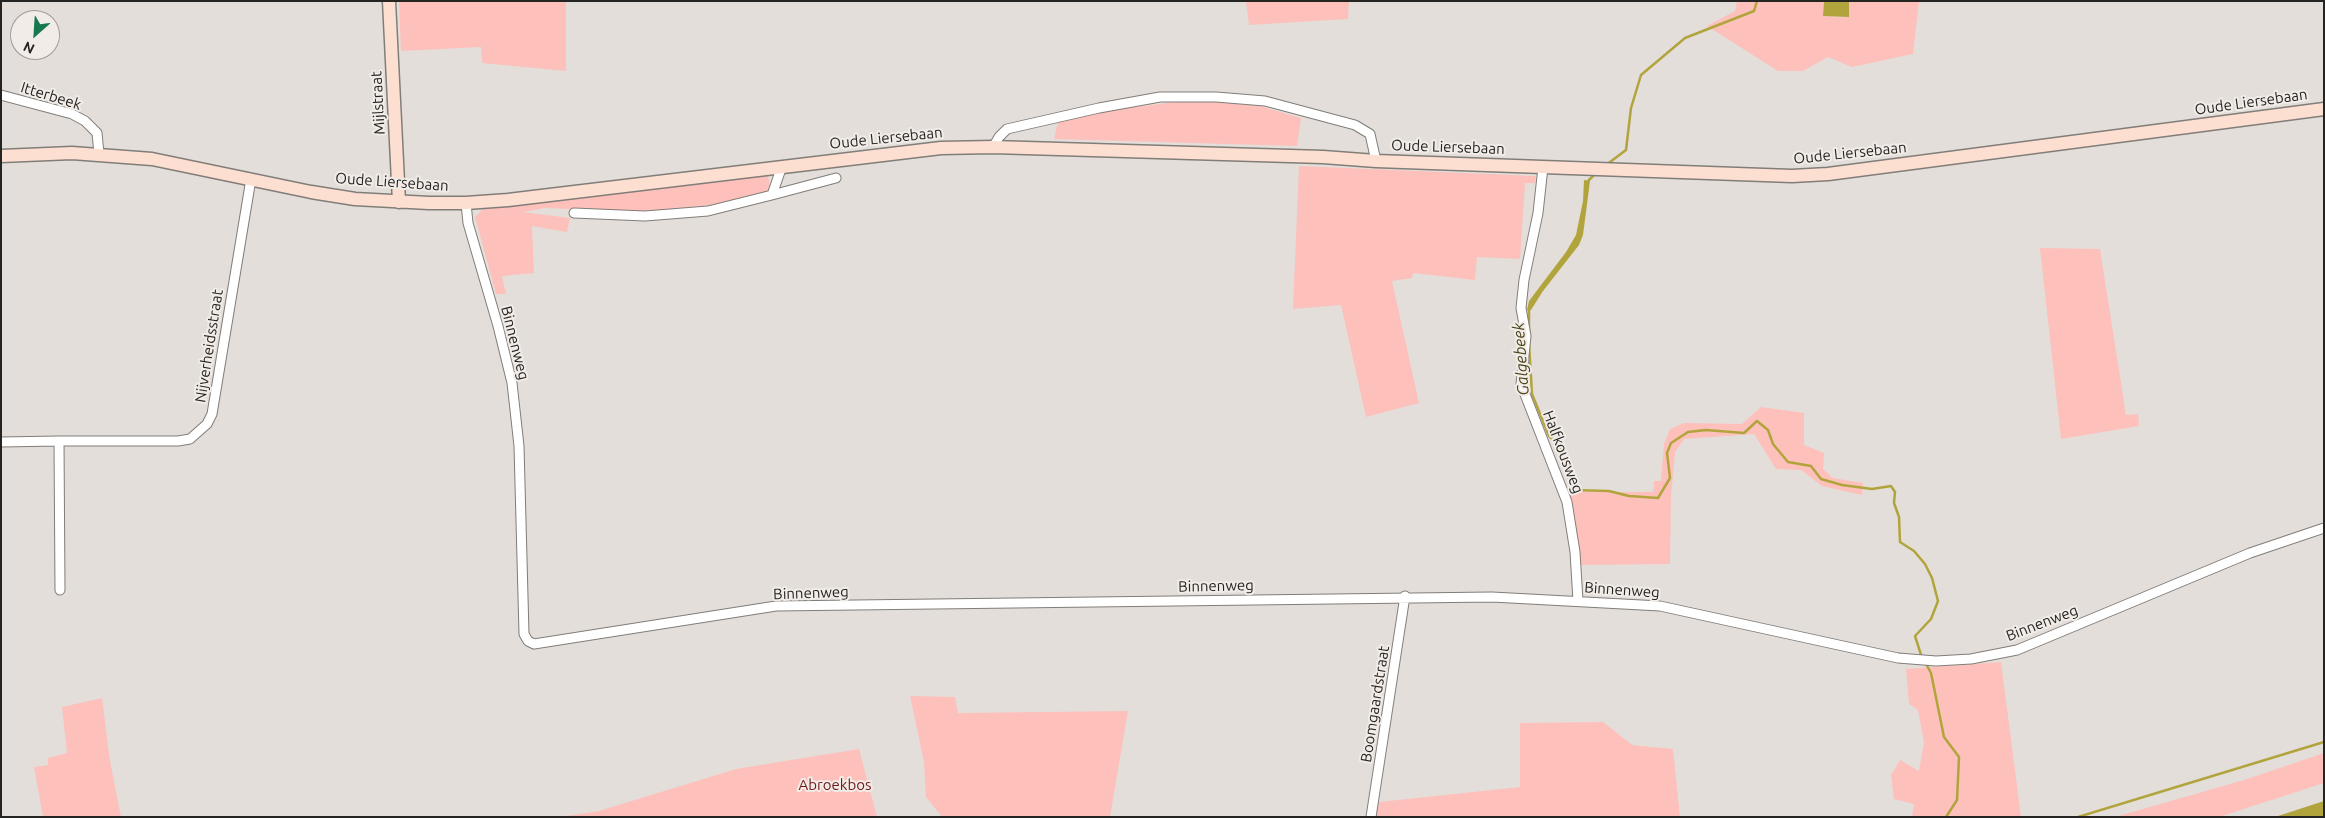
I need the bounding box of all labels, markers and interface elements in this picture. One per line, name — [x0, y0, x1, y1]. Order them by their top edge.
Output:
north arrow — [10, 10, 60, 60]
text: N — [21, 38, 37, 57]
street label: Mijlstraat — [367, 71, 389, 135]
street label: Itterbeek — [18, 78, 84, 114]
street label: Oude Liersebaan — [2194, 85, 2308, 119]
street label: Oude Liersebaan — [829, 123, 943, 153]
street label: Oude Liersebaan — [1391, 136, 1505, 158]
street label: Oude Liersebaan — [1793, 138, 1907, 168]
street label: Oude Liersebaan — [335, 169, 449, 195]
street label: Nijverheidsstraat — [191, 288, 227, 404]
street label: Binnenweg — [497, 304, 533, 382]
water label: Galgebeek — [1509, 322, 1533, 396]
street label: Halfkousweg — [1539, 408, 1587, 496]
street label: Binnenweg — [1178, 576, 1254, 596]
street label: Binnenweg — [1584, 578, 1660, 602]
street label: Binnenweg — [773, 583, 849, 603]
street label: Binnenweg — [2003, 601, 2081, 645]
street label: Boomgaardstraat — [1357, 644, 1393, 764]
park label: Abroekbos — [799, 776, 871, 794]

